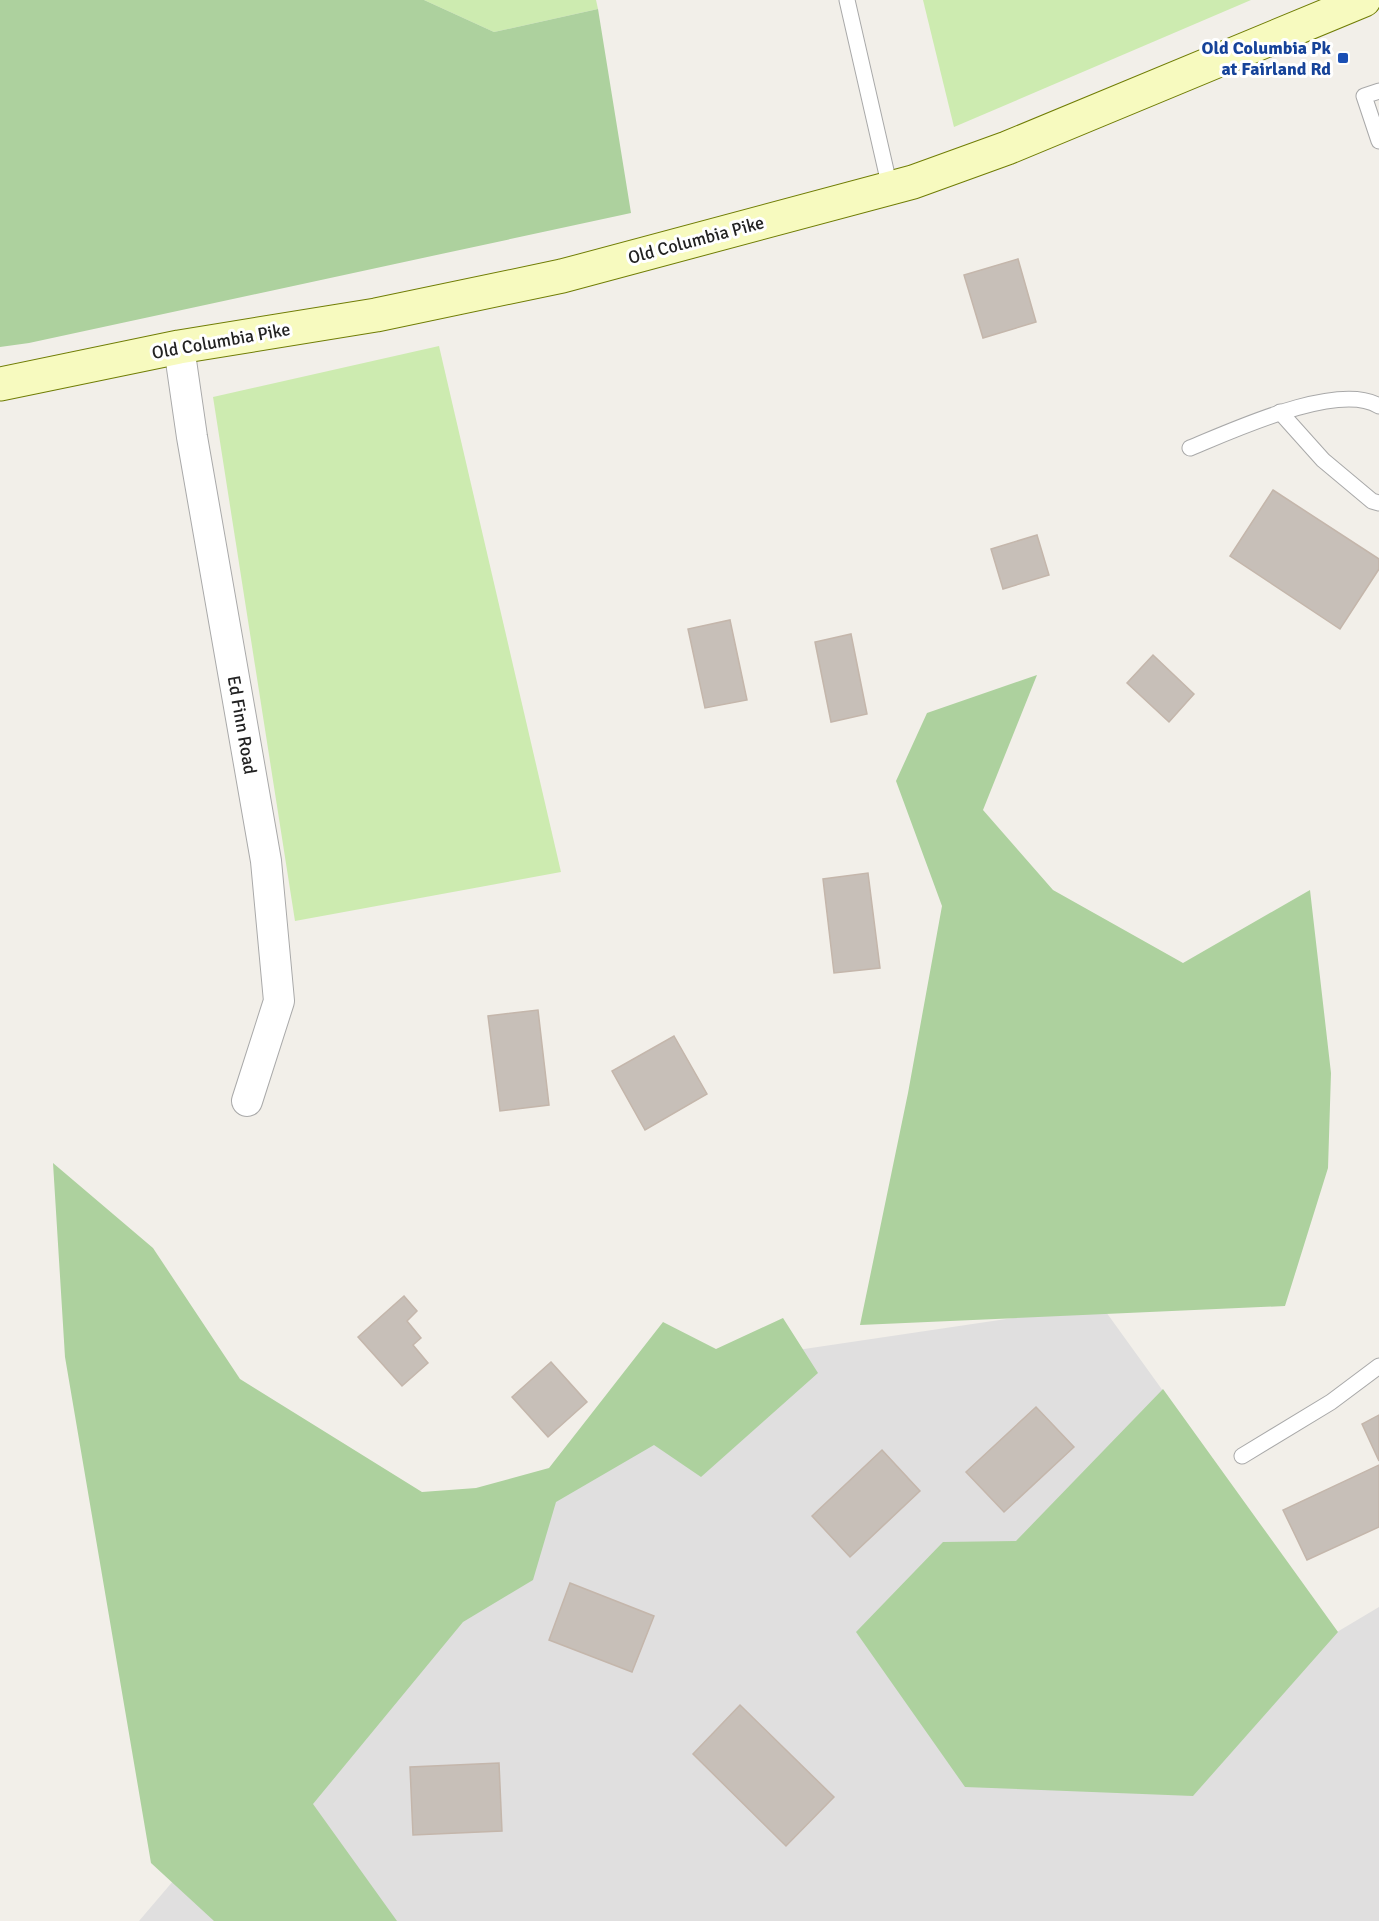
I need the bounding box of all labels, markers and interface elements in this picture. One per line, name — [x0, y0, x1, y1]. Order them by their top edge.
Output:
place label: Old Columbia Pk at Fairland Rd — [1202, 37, 1332, 80]
marker: Old Columbia Pk at Fairland Rd — [1336, 51, 1350, 65]
street label: Old Columbia Pike — [625, 211, 767, 269]
street label: Old Columbia Pike — [150, 318, 292, 364]
street label: Ed Finn Road — [222, 674, 262, 776]

